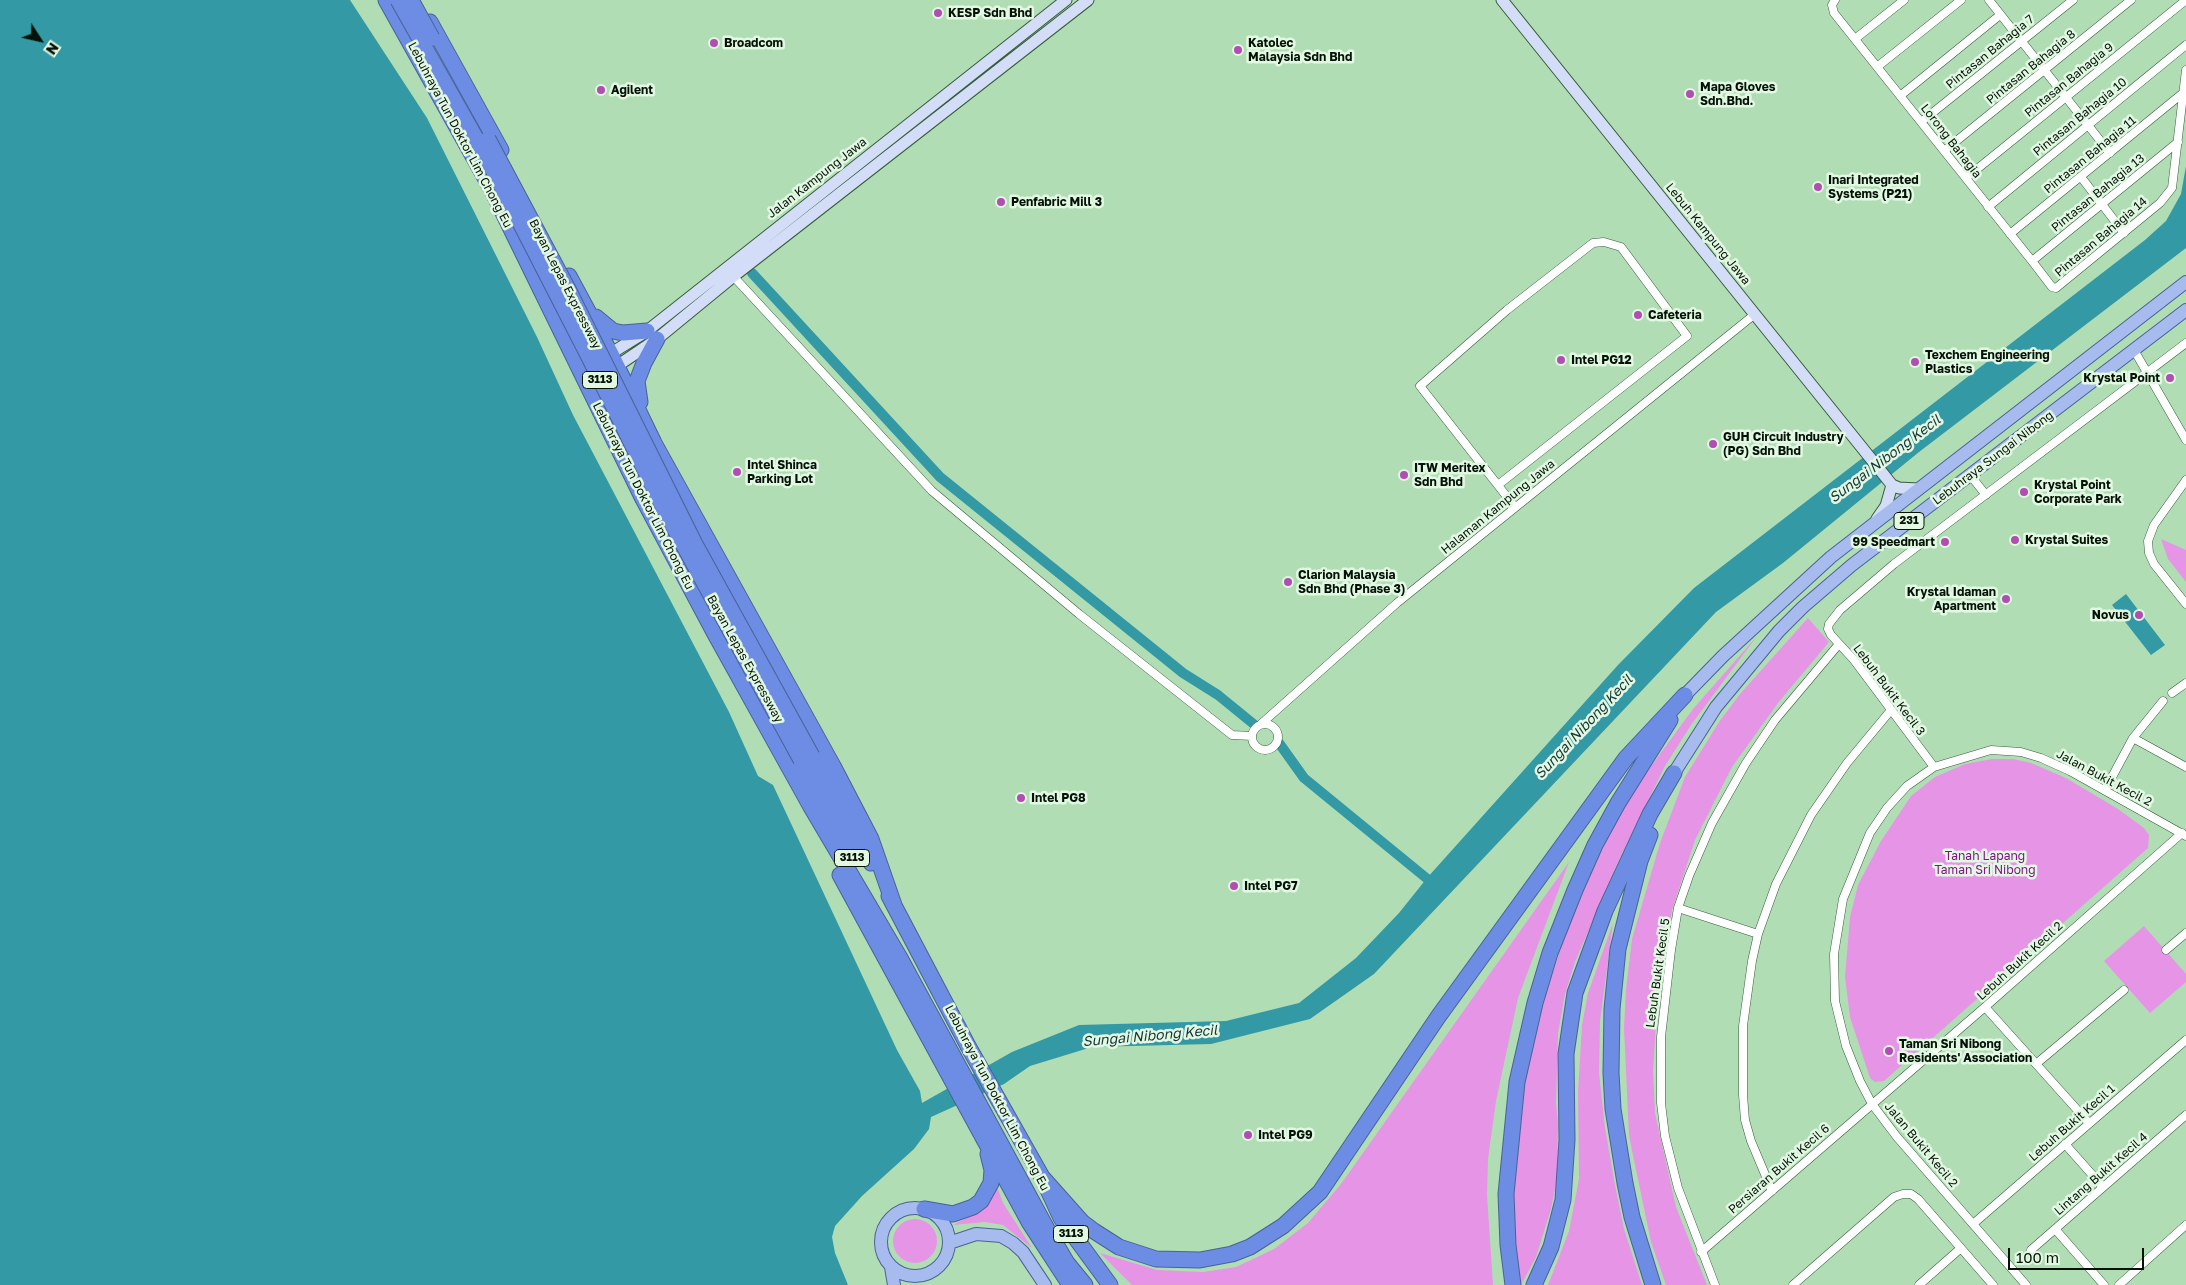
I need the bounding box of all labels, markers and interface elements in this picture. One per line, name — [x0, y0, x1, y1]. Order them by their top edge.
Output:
place label: KESP Sdn Bhd — [948, 6, 1032, 20]
marker: KESP Sdn Bhd — [932, 7, 944, 19]
street label: Pintasan Bahagia 7 — [1943, 12, 2037, 92]
north arrow — [15, 15, 65, 65]
street label: Pintasan Bahagia 8 — [1984, 27, 2078, 107]
place label: Broadcom — [724, 36, 783, 50]
place label: Katolec Malaysia Sdn Bhd — [1248, 36, 1352, 64]
marker: Broadcom — [708, 37, 720, 49]
text: N — [43, 40, 63, 58]
street label: Lebuhraya Tun Doktor Lim Chong Eu — [405, 40, 515, 230]
street label: Pintasan Bahagia 9 — [2022, 40, 2116, 120]
marker: Katolec Malaysia Sdn Bhd — [1232, 44, 1244, 56]
street label: Pintasan Bahagia 10 — [2030, 75, 2130, 159]
place label: Mapa Gloves Sdn.Bhd. — [1700, 80, 1775, 108]
place label: Agilent — [611, 83, 653, 97]
marker: Agilent — [595, 84, 607, 96]
marker: Mapa Gloves Sdn.Bhd. — [1684, 88, 1696, 100]
street label: Lorong Bahagia — [1918, 101, 1984, 181]
street label: Pintasan Bahagia 11 — [2041, 113, 2139, 197]
street label: Jalan Kampung Jawa — [765, 135, 869, 221]
street label: Pintasan Bahagia 13 — [2049, 151, 2147, 235]
place label: Inari Integrated Systems (P21) — [1828, 173, 1919, 201]
street label: Lebuh Kampung Jawa — [1663, 180, 1753, 288]
marker: Inari Integrated Systems (P21) — [1812, 181, 1824, 193]
street label: Pintasan Bahagia 14 — [2052, 194, 2150, 280]
place label: Penfabric Mill 3 — [1011, 195, 1102, 209]
marker: Penfabric Mill 3 — [995, 196, 1007, 208]
street label: Bayan Lepas Expressway — [526, 217, 604, 351]
place label: Cafeteria — [1648, 308, 1702, 322]
marker: Cafeteria — [1632, 309, 1644, 321]
place label: Texchem Engineering Plastics — [1925, 348, 2050, 376]
place label: Intel PG12 — [1571, 353, 1632, 367]
marker: Intel PG12 — [1555, 354, 1567, 366]
marker: Texchem Engineering Plastics — [1909, 356, 1921, 368]
place label: Krystal Point — [2083, 371, 2160, 385]
road number: 3113 — [582, 372, 618, 388]
marker: Krystal Point — [2164, 372, 2176, 384]
street label: Lebuhraya Tun Doktor Lim Chong Eu — [589, 400, 697, 592]
street label: Lebuhraya Sungai Nibong — [1930, 408, 2056, 508]
water label: Sungai Nibong Kecil — [1826, 412, 1944, 506]
place label: GUH Circuit Industry (PG) Sdn Bhd — [1723, 430, 1844, 458]
marker: GUH Circuit Industry (PG) Sdn Bhd — [1707, 438, 1719, 450]
street label: Halaman Kampung Jawa — [1438, 457, 1558, 557]
place label: Intel Shinca Parking Lot — [747, 458, 817, 486]
place label: ITW Meritex Sdn Bhd — [1414, 461, 1485, 489]
marker: Intel Shinca Parking Lot — [731, 466, 743, 478]
marker: ITW Meritex Sdn Bhd — [1398, 469, 1410, 481]
place label: Krystal Point Corporate Park — [2034, 478, 2122, 506]
marker: Krystal Point Corporate Park — [2018, 486, 2030, 498]
road number: 231 — [1894, 512, 1924, 530]
place label: Krystal Suites — [2025, 533, 2108, 547]
marker: Krystal Suites — [2009, 534, 2021, 546]
place label: 99 Speedmart — [1853, 535, 1935, 549]
marker: 99 Speedmart — [1939, 536, 1951, 548]
place label: Clarion Malaysia Sdn Bhd (Phase 3) — [1298, 568, 1405, 596]
marker: Clarion Malaysia Sdn Bhd (Phase 3) — [1282, 576, 1294, 588]
place label: Krystal Idaman Apartment — [1907, 585, 1996, 613]
street label: Bayan Lepas Expressway — [704, 593, 786, 725]
marker: Krystal Idaman Apartment — [2000, 593, 2012, 605]
place label: Novus — [2092, 608, 2129, 622]
marker: Novus — [2133, 609, 2145, 621]
street label: Lebuh Bukit Kecil 3 — [1850, 642, 1928, 738]
water label: Sungai Nibong Kecil — [1532, 672, 1636, 782]
street label: Jalan Bukit Kecil 2 — [2054, 747, 2154, 809]
place label: Intel PG8 — [1031, 791, 1086, 805]
marker: Intel PG8 — [1015, 792, 1027, 804]
park label: Tanah Lapang Taman Sri Nibong — [1934, 849, 2036, 877]
road number: 3113 — [834, 850, 870, 866]
place label: Intel PG7 — [1244, 879, 1298, 893]
marker: Intel PG7 — [1228, 880, 1240, 892]
street label: Lebuh Bukit Kecil 5 — [1643, 917, 1673, 1029]
street label: Lebuh Bukit Kecil 2 — [1974, 919, 2066, 1003]
street label: Lebuhraya Tun Doktor Lim Chong Eu — [942, 1003, 1052, 1193]
water label: Sungai Nibong Kecil — [1082, 1022, 1218, 1050]
place label: Taman Sri Nibong Residents' Association — [1899, 1037, 2032, 1065]
marker: Taman Sri Nibong Residents' Association — [1883, 1045, 1895, 1057]
street label: Lebuh Bukit Kecil 1 — [2026, 1082, 2118, 1164]
street label: Jalan Bukit Kecil 2 — [1881, 1100, 1961, 1190]
street label: Persiaran Bukit Kecil 6 — [1725, 1121, 1833, 1217]
place label: Intel PG9 — [1258, 1128, 1313, 1142]
marker: Intel PG9 — [1242, 1129, 1254, 1141]
street label: Lintang Bukit Kecil 4 — [2051, 1130, 2151, 1218]
road number: 3113 — [1054, 1226, 1088, 1242]
scale bar — [2011, 1238, 2147, 1270]
text: 100 m — [2016, 1248, 2059, 1266]

